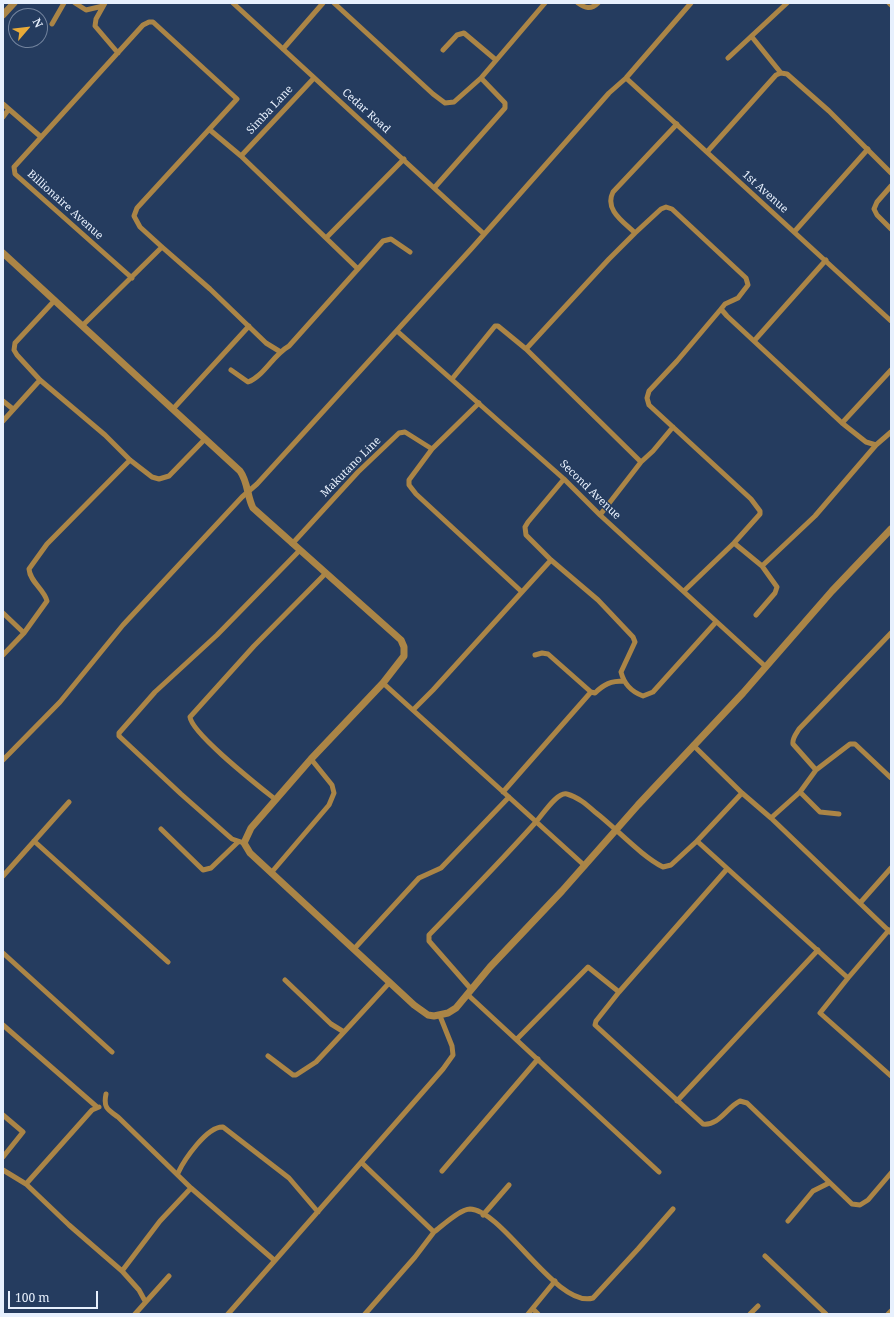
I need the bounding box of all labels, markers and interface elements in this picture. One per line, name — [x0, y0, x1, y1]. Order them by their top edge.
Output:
north arrow — [8, 8, 48, 48]
text: N — [29, 15, 47, 30]
street label: Simba Lane — [244, 83, 296, 137]
street label: Cedar Road — [339, 86, 393, 136]
street label: Billionaire Avenue — [24, 167, 106, 243]
street label: 1st Avenue — [739, 168, 791, 216]
street label: Makutano Line — [318, 434, 384, 500]
street label: Second Avenue — [557, 458, 623, 522]
scale bar — [10, 1283, 100, 1309]
text: 100 m — [15, 1289, 50, 1306]

